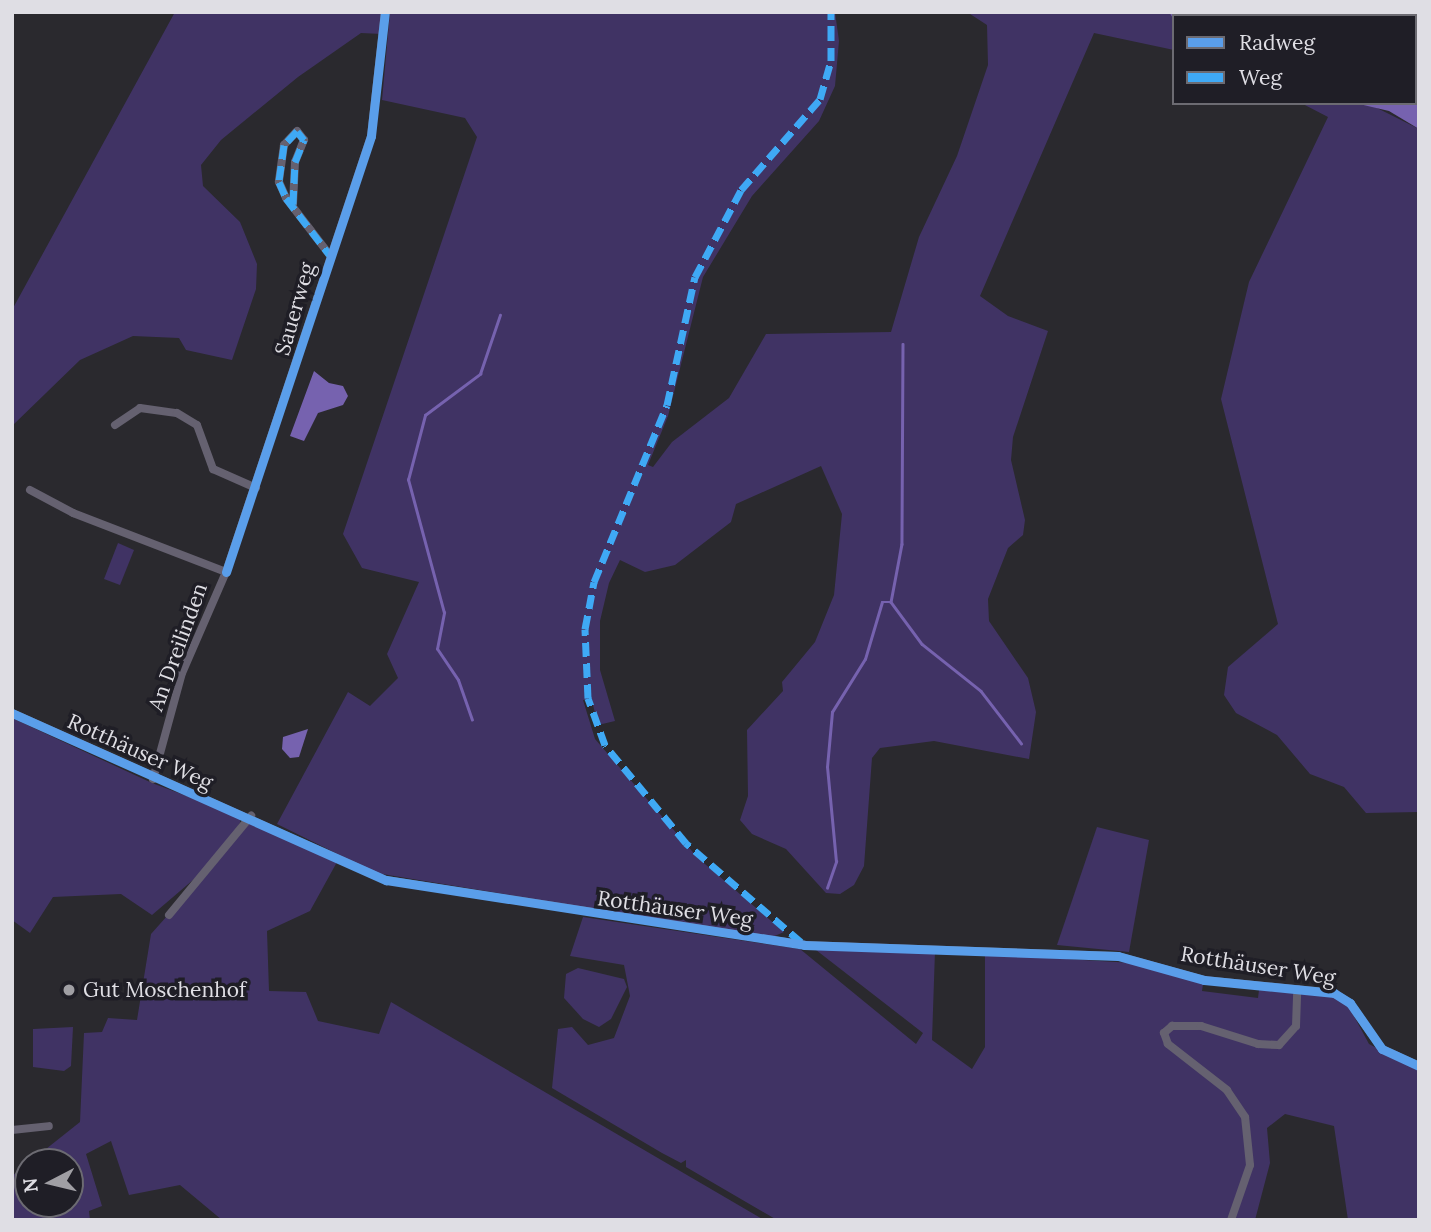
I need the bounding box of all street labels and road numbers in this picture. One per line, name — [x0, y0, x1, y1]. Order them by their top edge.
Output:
street label: Sauerweg — [270, 260, 320, 358]
street label: An Dreilinden — [143, 580, 213, 714]
street label: Rotthäuser Weg — [63, 709, 217, 795]
street label: Rotthäuser Weg — [596, 886, 754, 932]
street label: Rotthäuser Weg — [1179, 941, 1337, 991]

